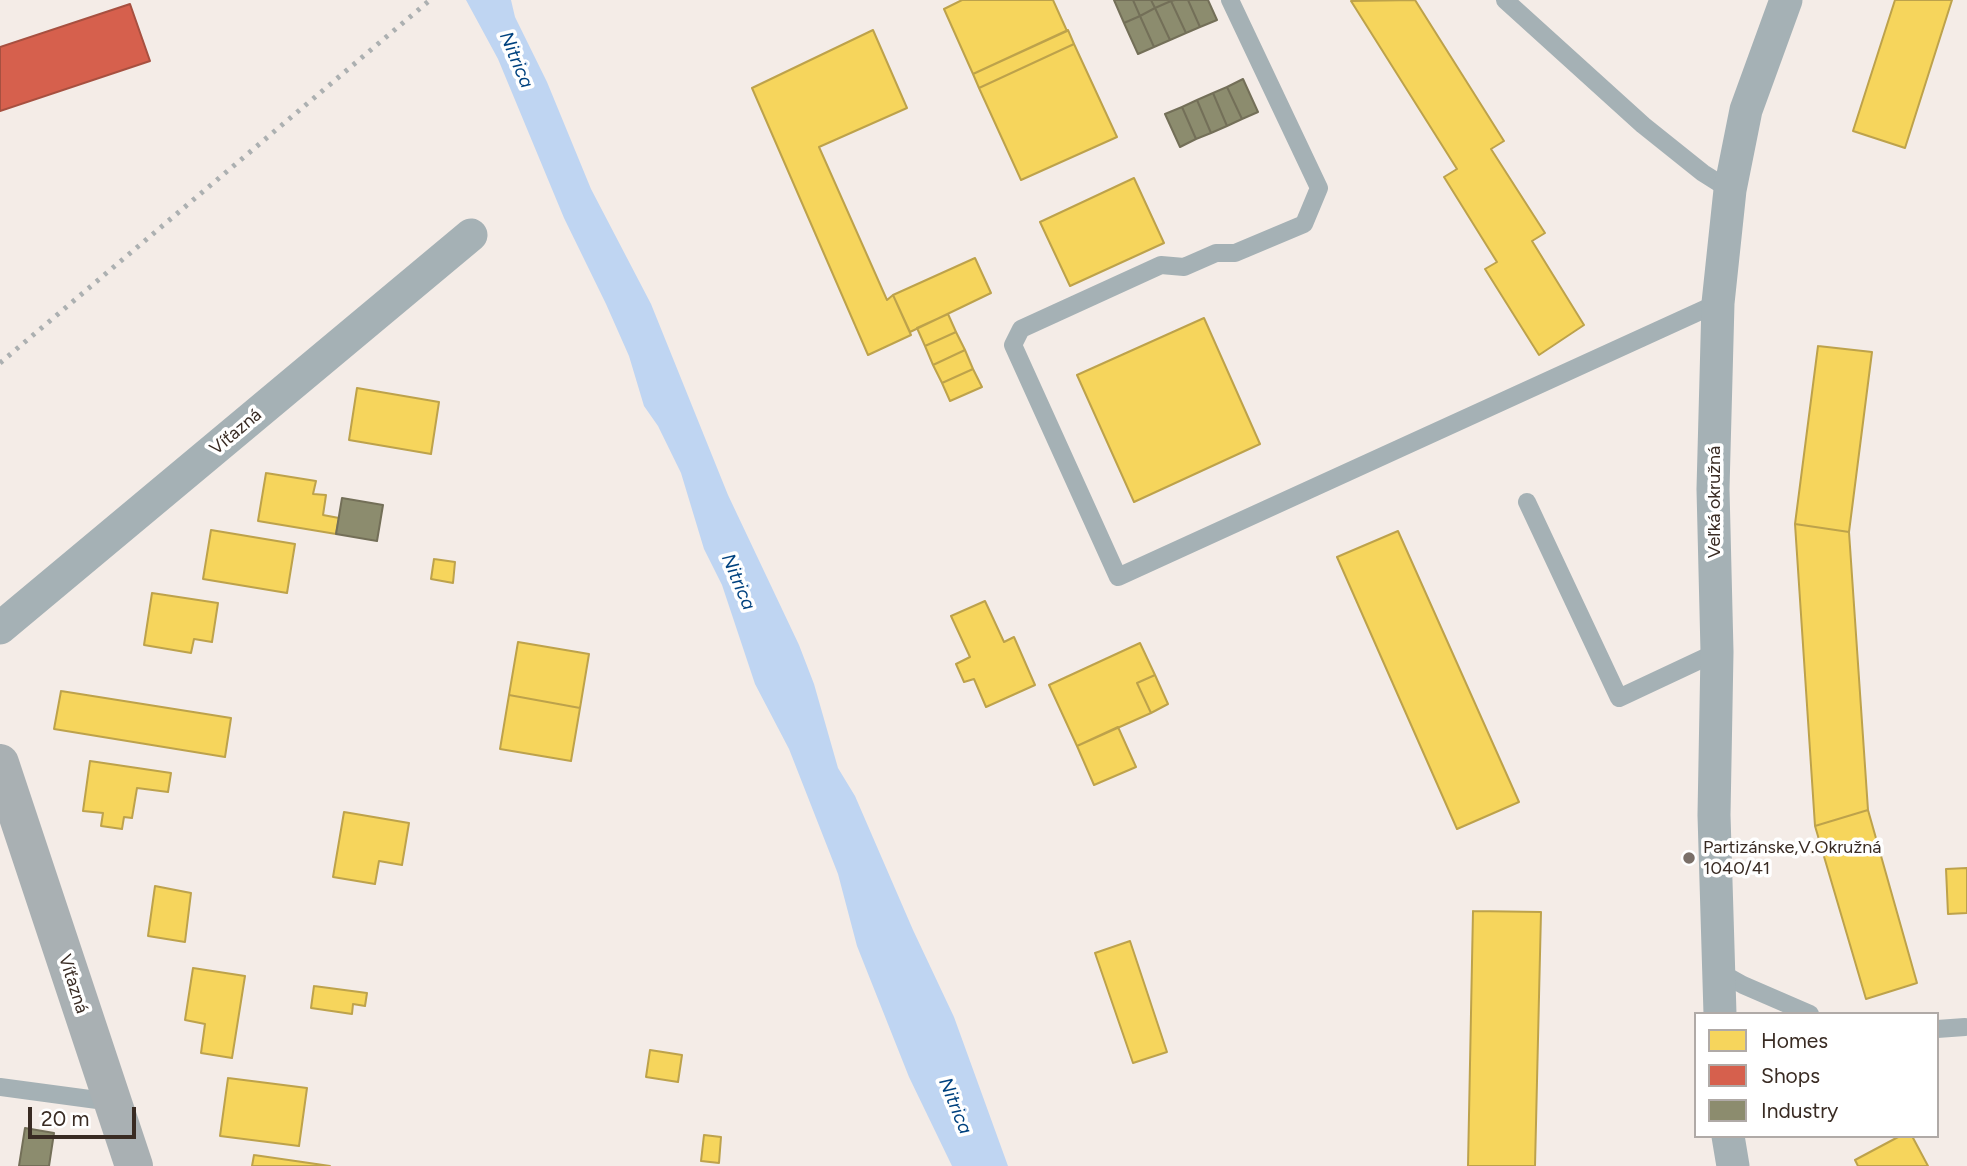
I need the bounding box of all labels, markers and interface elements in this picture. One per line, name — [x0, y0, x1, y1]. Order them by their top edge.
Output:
water label: Nitrica — [494, 28, 538, 92]
street label: Víťazná — [206, 404, 266, 460]
street label: Veľká okružná — [1704, 446, 1726, 558]
water label: Nitrica — [716, 550, 760, 614]
place label: Partizánske,V.Okružná 1040/41 — [1703, 837, 1881, 880]
marker: Partizánske,V.Okružná 1040/41 — [1681, 850, 1697, 866]
street label: Víťazná — [53, 952, 93, 1016]
legend — [1694, 1012, 1939, 1138]
text: Homes — [1761, 1028, 1828, 1053]
text: Shops — [1761, 1063, 1820, 1088]
water label: Nitrica — [933, 1074, 977, 1138]
scale bar — [32, 1092, 140, 1136]
text: Industry — [1761, 1098, 1838, 1123]
text: 20 m — [41, 1106, 89, 1131]

